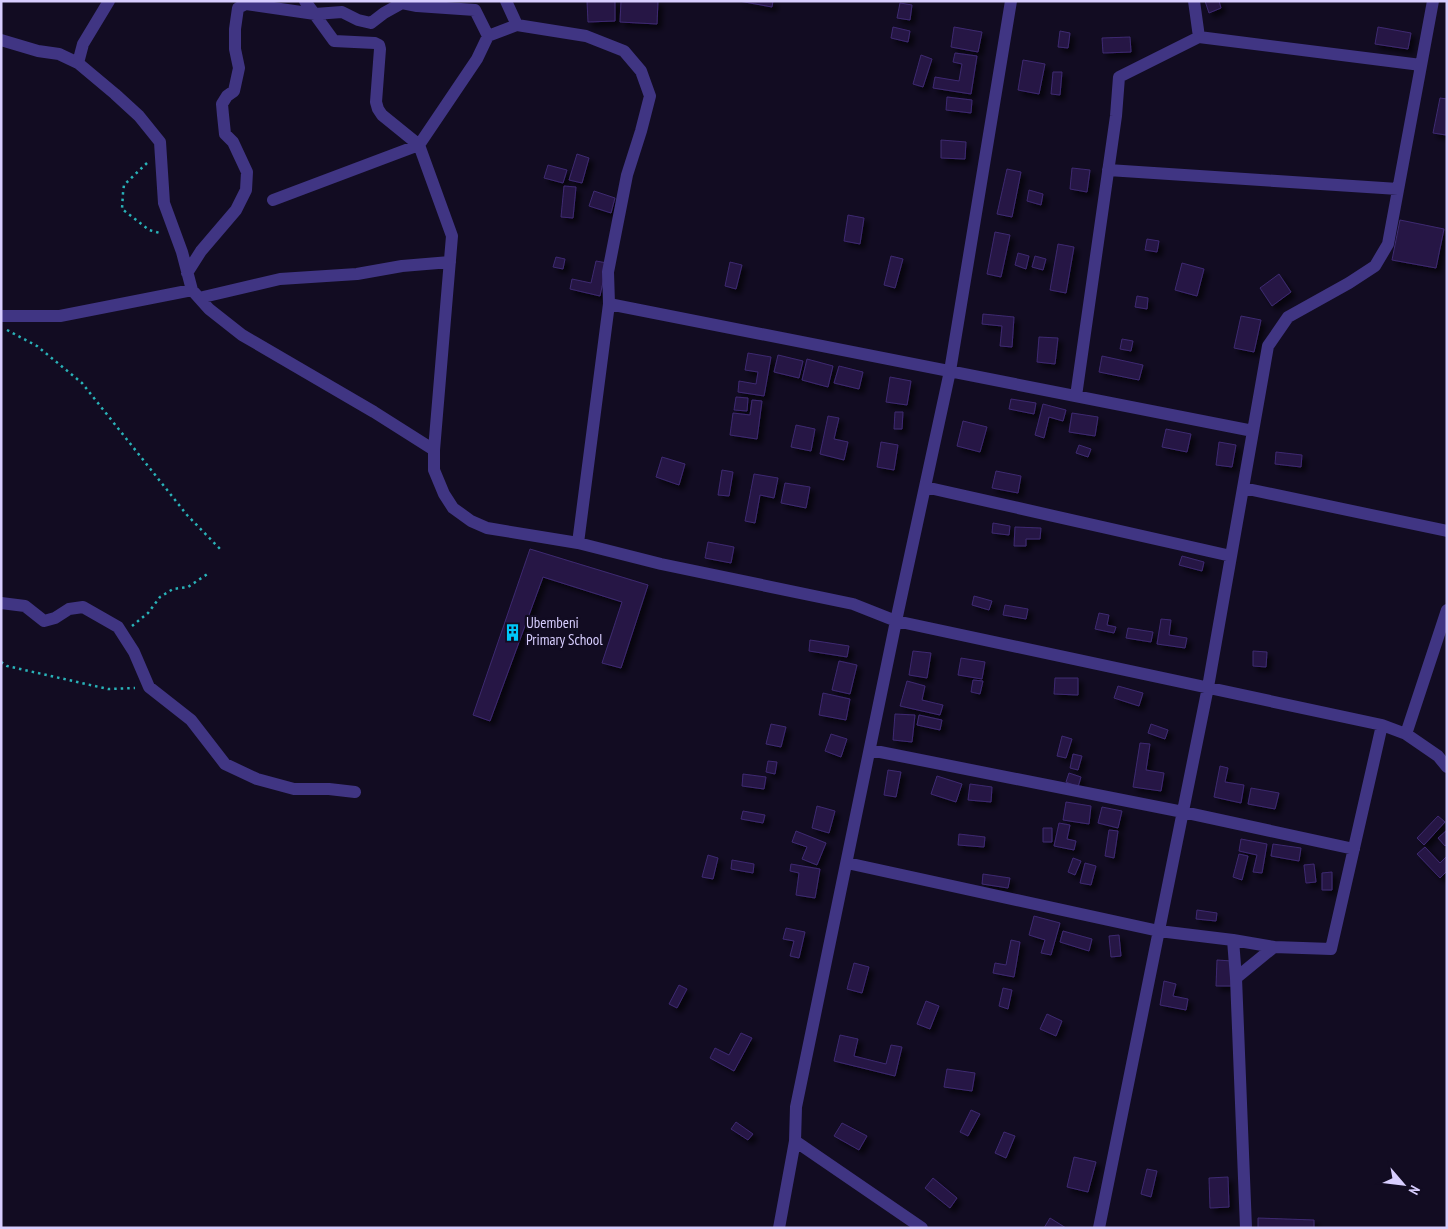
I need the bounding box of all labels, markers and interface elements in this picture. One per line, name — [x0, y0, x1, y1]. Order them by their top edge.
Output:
place label: Ubembeni Primary School — [526, 613, 603, 649]
building icon: Ubembeni Primary School — [502, 622, 522, 642]
north arrow — [1378, 1159, 1428, 1209]
text: N — [1405, 1183, 1424, 1198]

